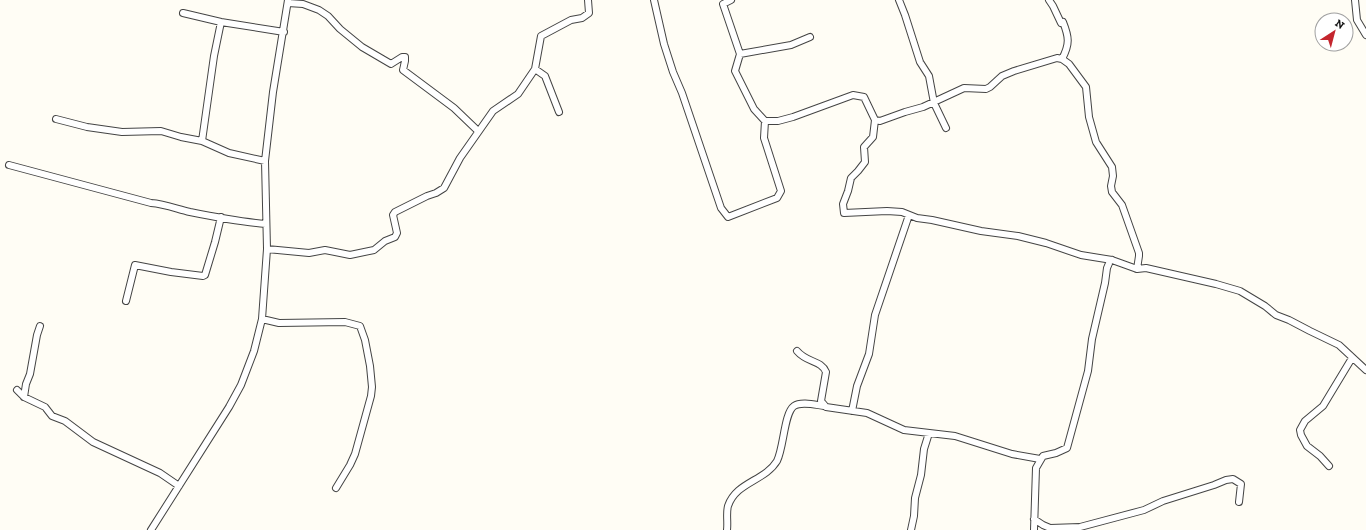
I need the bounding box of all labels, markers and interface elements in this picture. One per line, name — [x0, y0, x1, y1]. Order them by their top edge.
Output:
north arrow — [1314, 12, 1354, 52]
text: N — [1332, 17, 1347, 32]

